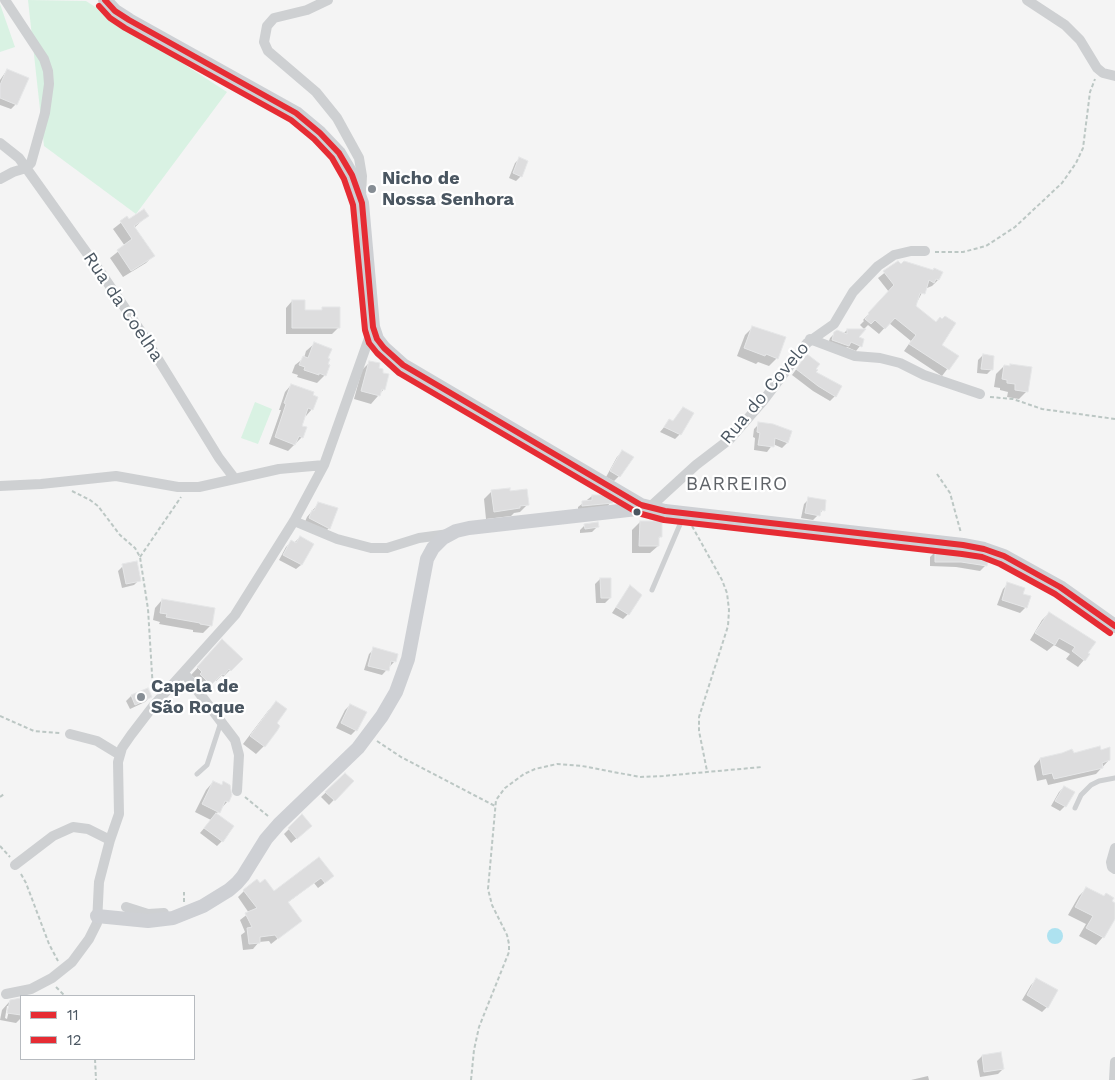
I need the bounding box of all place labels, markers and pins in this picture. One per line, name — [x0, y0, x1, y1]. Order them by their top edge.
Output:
place label: Nicho de Nossa Senhora — [382, 168, 514, 210]
marker: Nicho de Nossa Senhora — [366, 183, 378, 195]
unlabelled marker — [632, 507, 642, 517]
place label: Capela de São Roque — [151, 676, 245, 719]
marker: Capela de São Roque — [135, 691, 147, 703]

